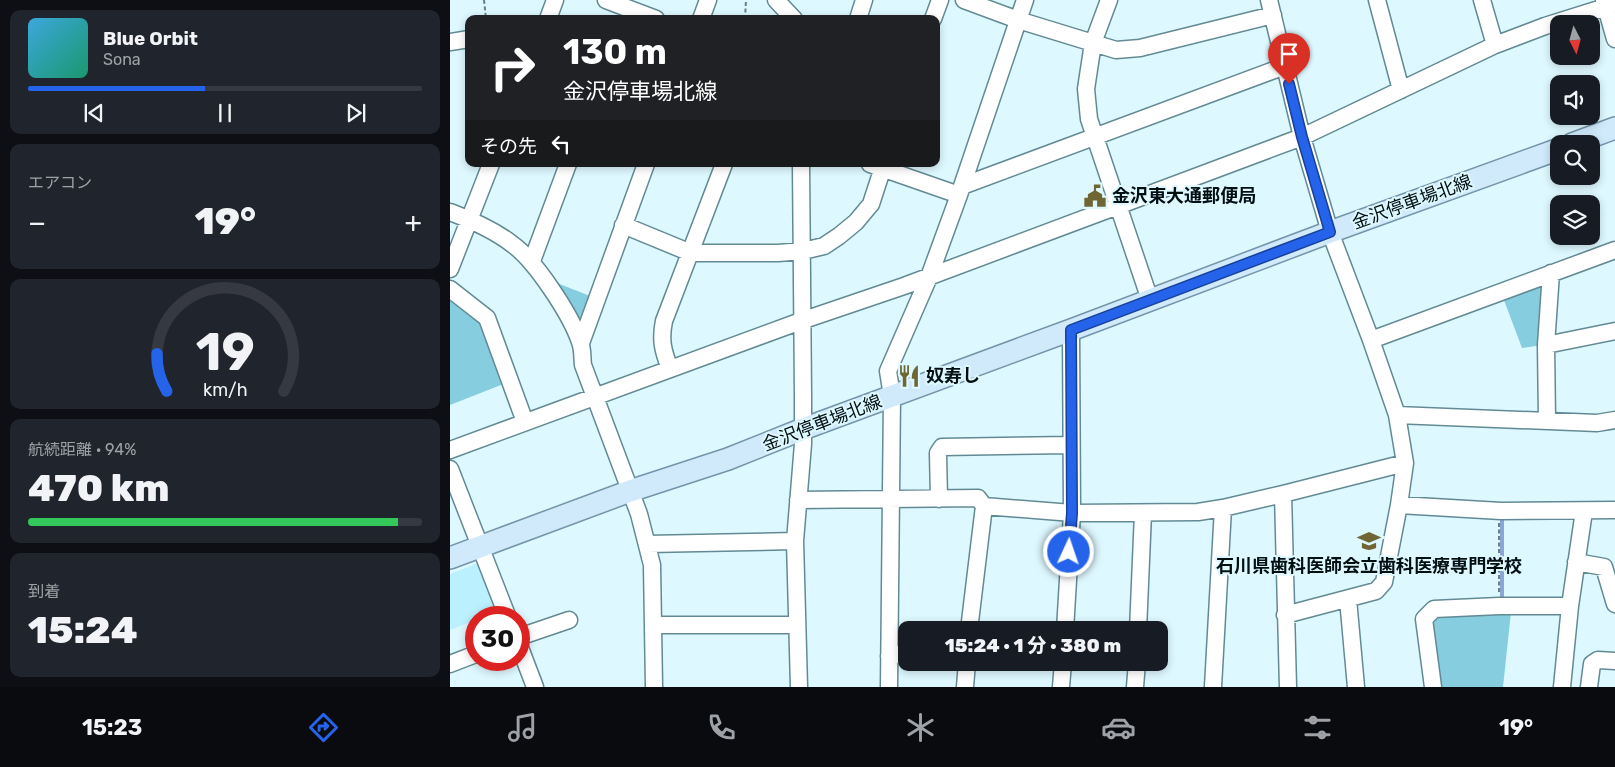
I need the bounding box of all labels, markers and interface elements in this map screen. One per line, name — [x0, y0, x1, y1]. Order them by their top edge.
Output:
north arrow — [1550, 15, 1600, 65]
map controls — [1550, 15, 1600, 245]
text: Blue Orbit — [103, 27, 198, 50]
text: 130 m — [563, 31, 667, 73]
pin — [1268, 33, 1310, 84]
icon: right — [480, 35, 545, 100]
icon: arrive — [1275, 40, 1303, 68]
text: Sona — [103, 50, 141, 69]
button: sound — [1550, 75, 1600, 125]
text: 金沢停車場北線 — [563, 78, 717, 105]
icon: previous — [80, 99, 108, 127]
icon: pause — [211, 99, 239, 127]
icon: next — [342, 99, 370, 127]
icon: left — [547, 130, 575, 158]
text: その先 — [480, 135, 537, 158]
button: search — [1550, 135, 1600, 185]
street label: 金沢停車場北線 — [1349, 170, 1475, 234]
text: エアコン — [28, 173, 92, 192]
public building icon: 金沢東大通郵便局 — [1082, 183, 1108, 209]
place label: 金沢東大通郵便局 — [1112, 185, 1256, 207]
button: layers — [1550, 195, 1600, 245]
text: 19° — [195, 198, 256, 244]
text: − — [28, 206, 46, 239]
text: + — [405, 206, 422, 239]
text: 19 — [195, 321, 255, 383]
restaurant icon: 奴寿し — [896, 363, 922, 389]
place label: 奴寿し — [926, 365, 980, 387]
text: km/h — [203, 379, 247, 400]
street label: 金沢停車場北線 — [759, 390, 885, 456]
text: 航続距離 · 94% — [28, 440, 137, 459]
text: 470 km — [28, 465, 169, 511]
position arrow — [1042, 525, 1094, 577]
school or university icon: 石川県歯科医師会立歯科医療専門学校 — [1356, 528, 1382, 554]
place label: 石川県歯科医師会立歯科医療専門学校 — [1216, 555, 1522, 577]
text: 到着 — [28, 582, 60, 601]
speed limit sign: 30 — [465, 606, 530, 671]
text: 15:24 — [28, 607, 138, 653]
text: 15:24 · 1 分 · 380 m — [945, 634, 1121, 657]
icon: directions — [306, 710, 341, 745]
icon: music — [505, 710, 540, 745]
icon: phone — [704, 710, 739, 745]
icon: climate — [903, 710, 938, 745]
icon: car — [1101, 710, 1136, 745]
icon: filters — [1300, 710, 1335, 745]
text: 15:23 — [82, 714, 142, 741]
text: 19° — [1499, 714, 1533, 741]

